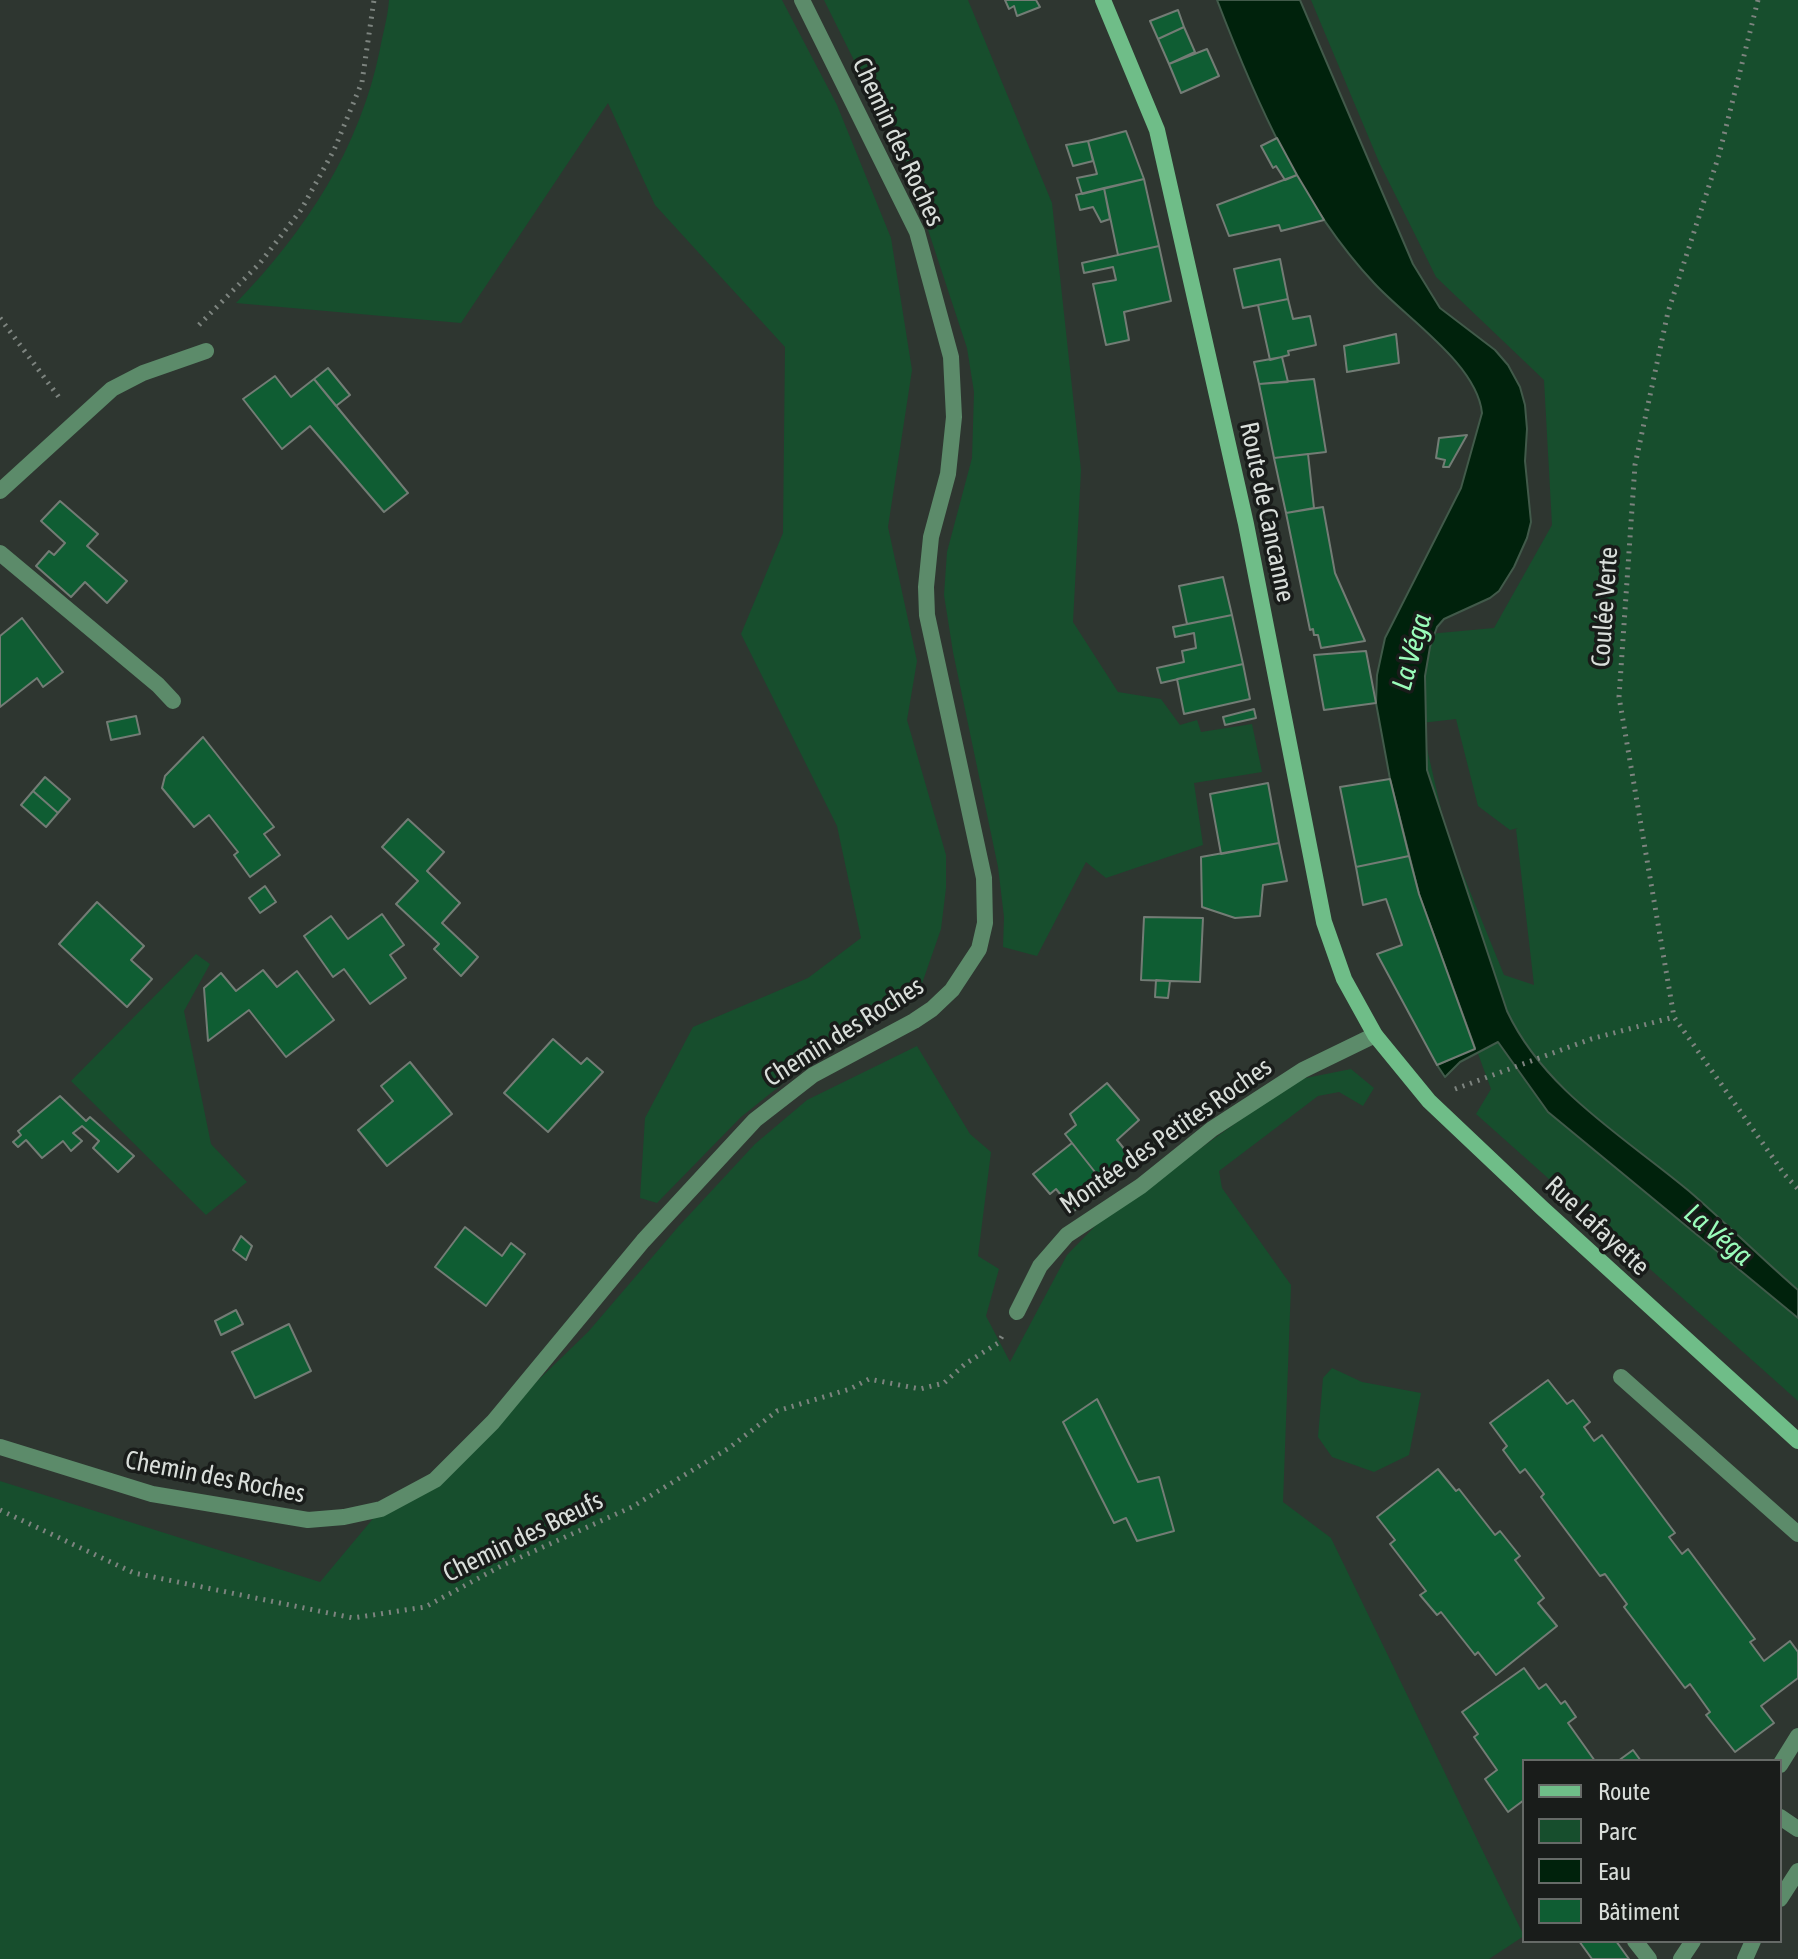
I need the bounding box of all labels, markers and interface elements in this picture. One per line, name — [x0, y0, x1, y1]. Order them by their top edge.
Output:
street label: Chemin des Roches — [845, 53, 951, 231]
street label: Route de Cancanne — [1233, 419, 1301, 605]
street label: Coulée Verte — [1585, 546, 1625, 668]
water label: La Véga — [1385, 610, 1439, 694]
street label: Chemin des Roches — [758, 970, 930, 1094]
street label: Montée des Petites Roches — [1054, 1051, 1278, 1221]
street label: Rue Lafayette — [1538, 1170, 1656, 1282]
water label: La Véga — [1677, 1197, 1759, 1273]
street label: Chemin des Roches — [123, 1444, 307, 1510]
street label: Chemin des Bœufs — [438, 1485, 608, 1589]
legend — [1522, 1759, 1782, 1943]
text: Route — [1598, 1778, 1650, 1805]
text: Parc — [1598, 1818, 1636, 1845]
text: Eau — [1598, 1858, 1631, 1885]
text: Bâtiment — [1598, 1898, 1680, 1925]

